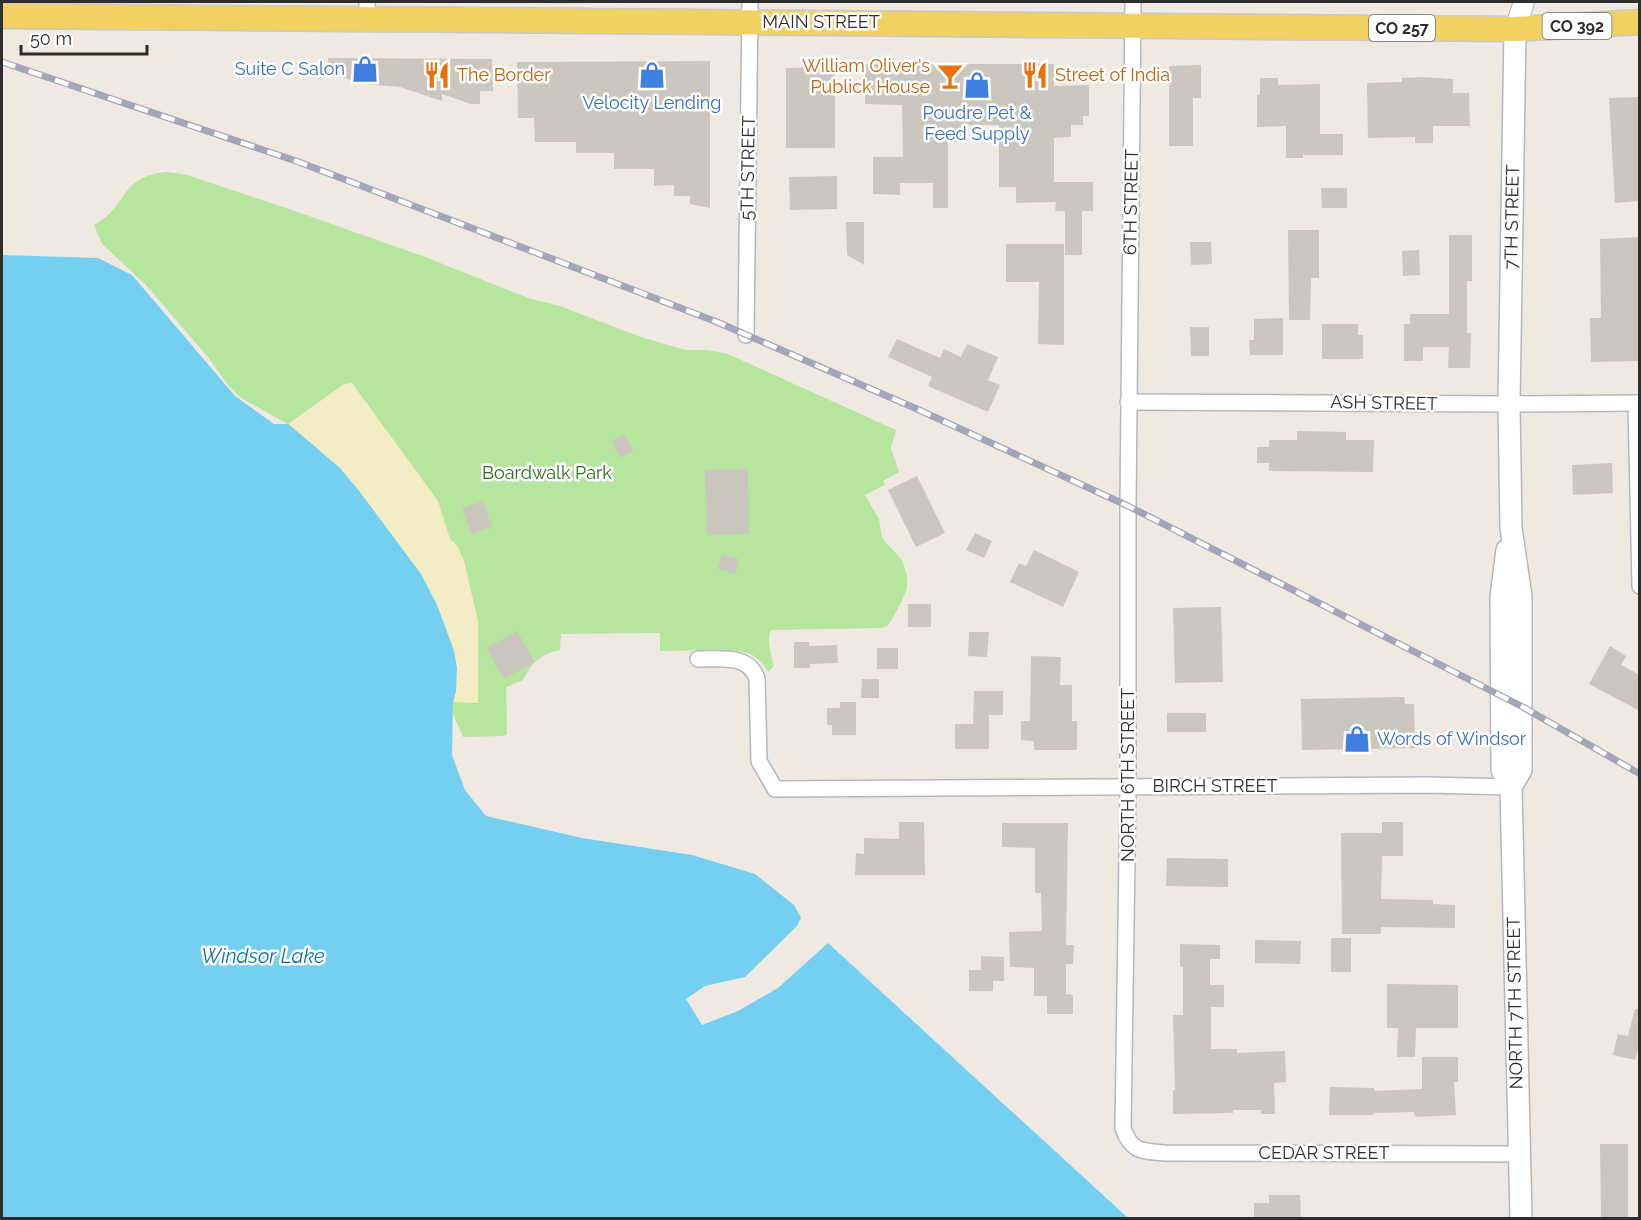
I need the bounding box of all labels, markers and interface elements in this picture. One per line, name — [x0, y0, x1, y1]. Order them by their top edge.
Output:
street label: MAIN STREET — [762, 11, 880, 32]
road number: CO 392 — [1542, 13, 1612, 39]
road number: CO 257 — [1369, 15, 1435, 41]
scale bar — [21, 18, 147, 56]
text: 50 m — [30, 28, 72, 49]
shop icon: Suite C Salon — [350, 54, 380, 84]
place label: William Oliver's Publick House — [802, 55, 930, 97]
place label: Suite C Salon — [235, 58, 345, 79]
restaurant icon: The Border — [422, 60, 452, 90]
shop icon: Velocity Lending — [637, 60, 667, 90]
restaurant icon: Street of India — [1020, 60, 1050, 90]
bar icon: William Oliver's Publick House — [935, 61, 965, 91]
place label: The Border — [457, 64, 551, 85]
place label: Street of India — [1055, 64, 1170, 85]
shop icon: Poudre Pet & Feed Supply — [962, 70, 992, 100]
place label: Velocity Lending — [583, 92, 721, 113]
place label: Poudre Pet & Feed Supply — [923, 102, 1031, 144]
street label: 5TH STREET — [736, 115, 759, 221]
street label: 6TH STREET — [1119, 149, 1142, 255]
street label: 7TH STREET — [1500, 164, 1523, 270]
street label: ASH STREET — [1330, 391, 1438, 414]
park label: Boardwalk Park — [482, 462, 612, 483]
street label: NORTH 6TH STREET — [1117, 688, 1138, 862]
shop icon: Words of Windsor — [1342, 724, 1372, 754]
place label: Words of Windsor — [1377, 728, 1527, 749]
street label: BIRCH STREET — [1153, 775, 1278, 796]
street label: NORTH 7TH STREET — [1502, 916, 1527, 1090]
water label: Windsor Lake — [201, 944, 325, 968]
street label: CEDAR STREET — [1259, 1142, 1389, 1163]

